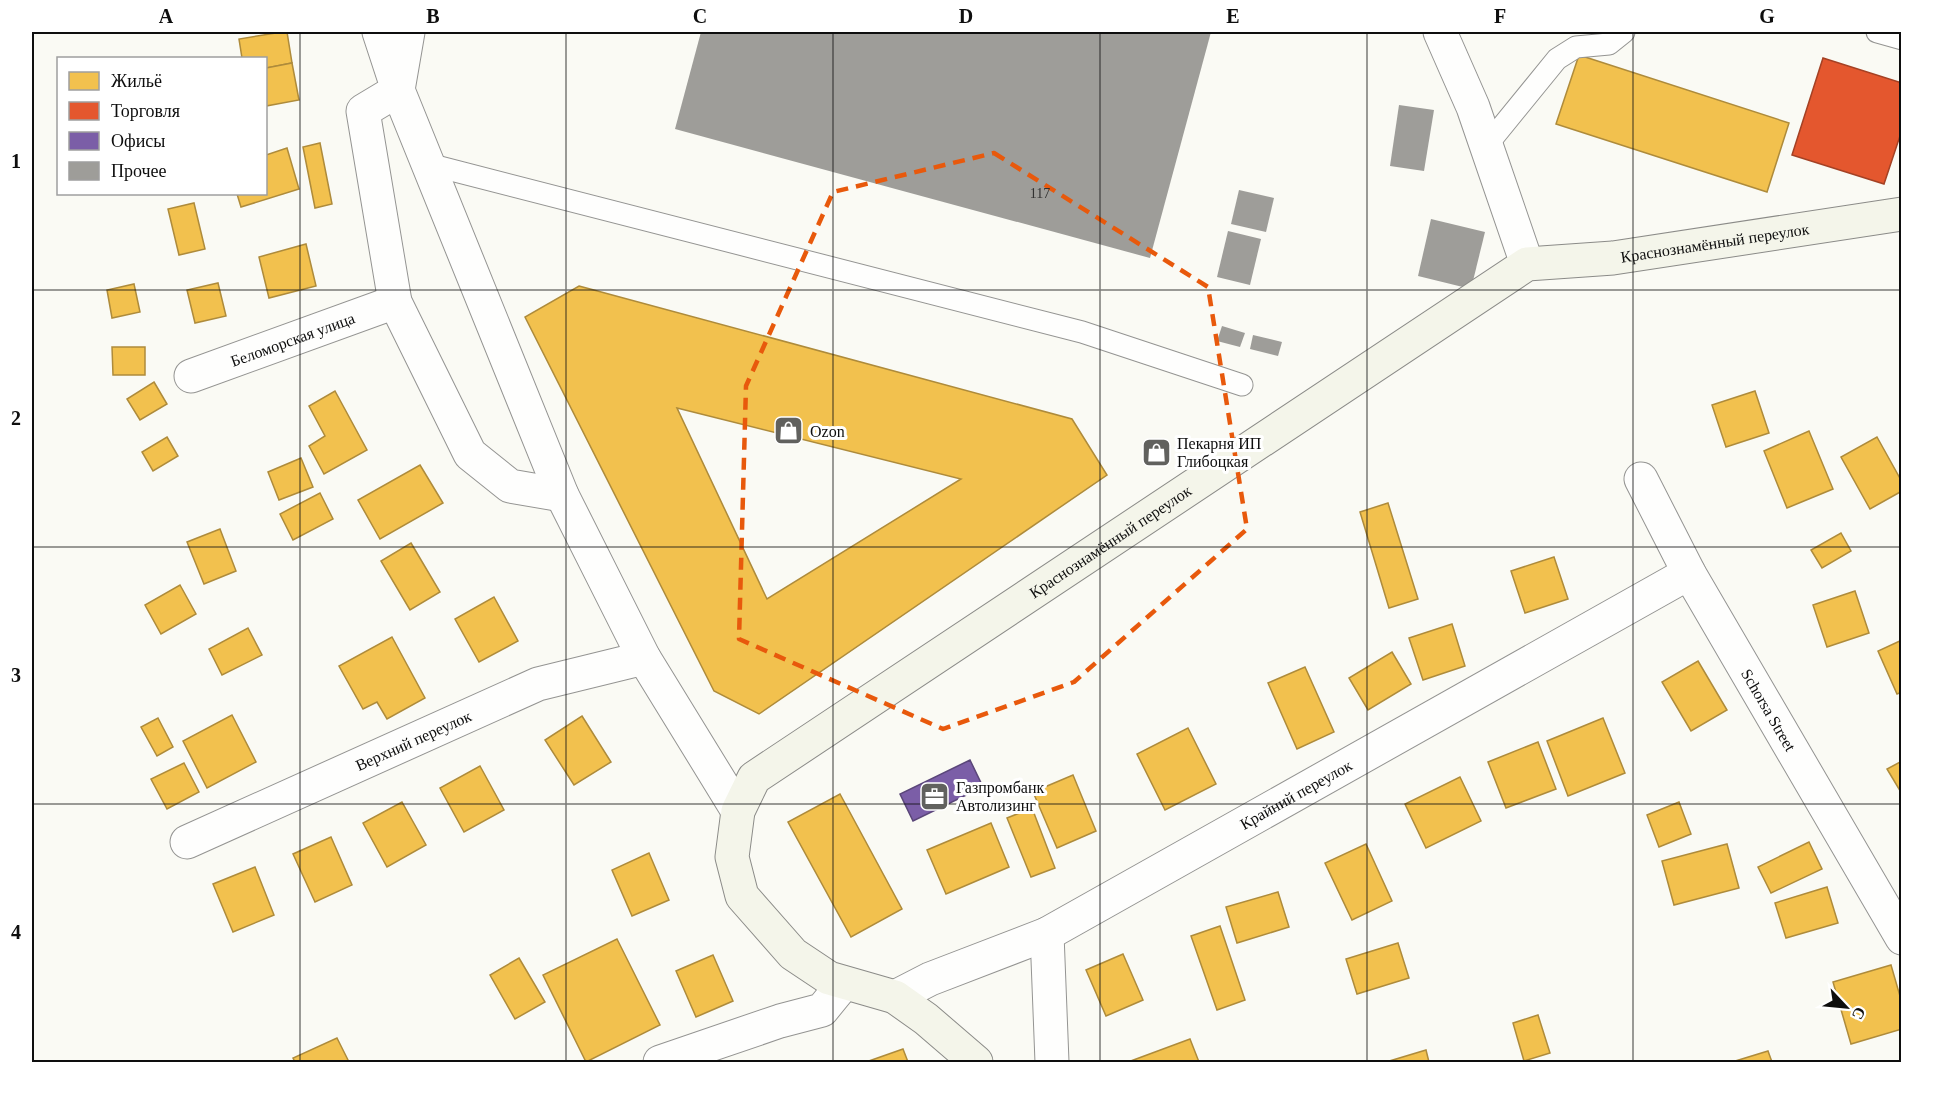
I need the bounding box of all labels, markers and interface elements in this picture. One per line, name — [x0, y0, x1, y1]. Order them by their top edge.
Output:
text: A — [159, 5, 174, 27]
text: B — [426, 5, 440, 27]
text: C — [693, 5, 707, 27]
text: D — [959, 5, 973, 27]
text: E — [1226, 5, 1240, 27]
text: F — [1494, 5, 1506, 27]
text: G — [1759, 5, 1775, 27]
legend — [57, 57, 267, 195]
text: Жильё — [111, 71, 162, 91]
text: Торговля — [111, 101, 180, 121]
text: Офисы — [111, 131, 165, 151]
text: 1 — [11, 150, 21, 172]
text: Прочее — [111, 161, 167, 181]
house number: 117 — [1030, 186, 1050, 201]
street label: Краснознамённый переулок — [1619, 220, 1811, 266]
street label: Беломорская улица — [228, 309, 357, 370]
text: 2 — [11, 407, 21, 429]
shop icon: Ozon — [773, 415, 805, 447]
place label: Ozon — [810, 423, 845, 440]
place label: Пекарня ИП Глибоцкая — [1177, 435, 1262, 471]
shop icon: Пекарня ИП Глибоцкая — [1140, 436, 1172, 468]
street label: Краснознамённый переулок — [1026, 482, 1195, 602]
text: 3 — [11, 664, 21, 686]
street label: Schorsa Street — [1738, 666, 1799, 755]
street label: Верхний переулок — [353, 707, 474, 774]
street label: Крайний переулок — [1237, 756, 1355, 833]
place label: Газпромбанк Автолизинг — [956, 779, 1044, 814]
office icon: Газпромбанк Автолизинг — [919, 780, 951, 812]
text: 4 — [11, 921, 21, 943]
north arrow — [1816, 977, 1876, 1037]
text: С — [1849, 1004, 1869, 1022]

